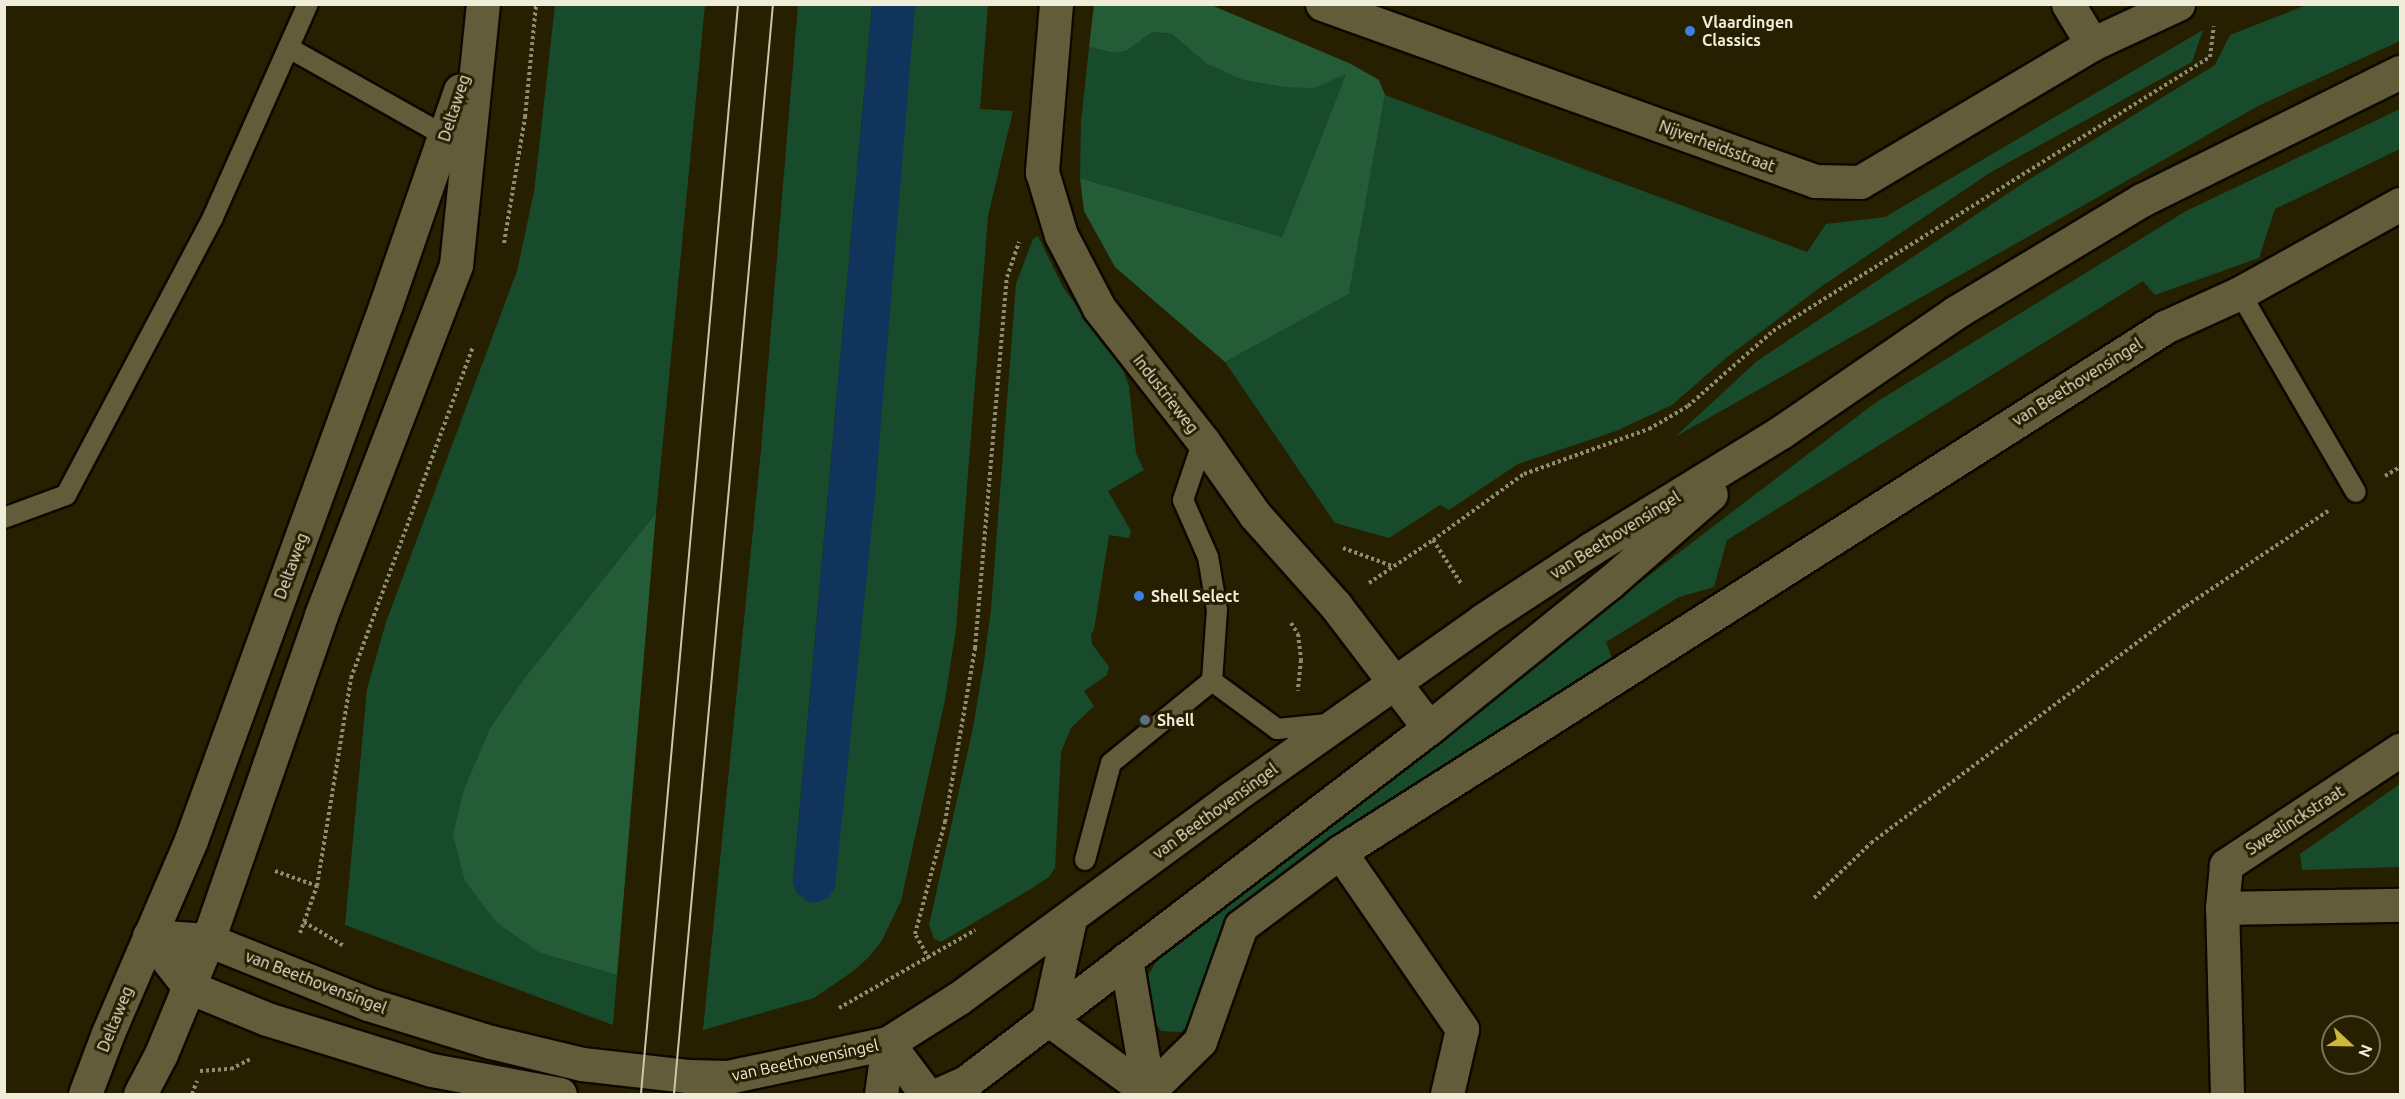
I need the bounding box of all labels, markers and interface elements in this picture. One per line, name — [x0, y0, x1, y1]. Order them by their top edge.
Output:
place label: Vlaardingen Classics — [1702, 12, 1793, 50]
marker: Vlaardingen Classics — [1683, 24, 1697, 38]
street label: Deltaweg — [434, 72, 474, 144]
street label: Nijverheidsstraat — [1656, 116, 1778, 176]
street label: van Beethovensingel — [2009, 334, 2145, 430]
street label: Industrieweg — [1129, 351, 1203, 437]
street label: van Beethovensingel — [1547, 487, 1683, 583]
street label: Deltaweg — [270, 530, 312, 602]
place label: Shell Select — [1151, 586, 1239, 606]
marker: Shell Select — [1132, 589, 1146, 603]
place label: Shell — [1157, 710, 1194, 730]
marker: Shell — [1138, 713, 1152, 727]
street label: van Beethovensingel — [1149, 759, 1281, 863]
street label: Sweelinckstraat — [2242, 781, 2348, 859]
street label: van Beethovensingel — [243, 946, 389, 1018]
street label: Deltaweg — [93, 983, 137, 1055]
north arrow — [2321, 1015, 2381, 1075]
street label: van Beethovensingel — [730, 1035, 880, 1085]
text: N — [2355, 1042, 2376, 1060]

